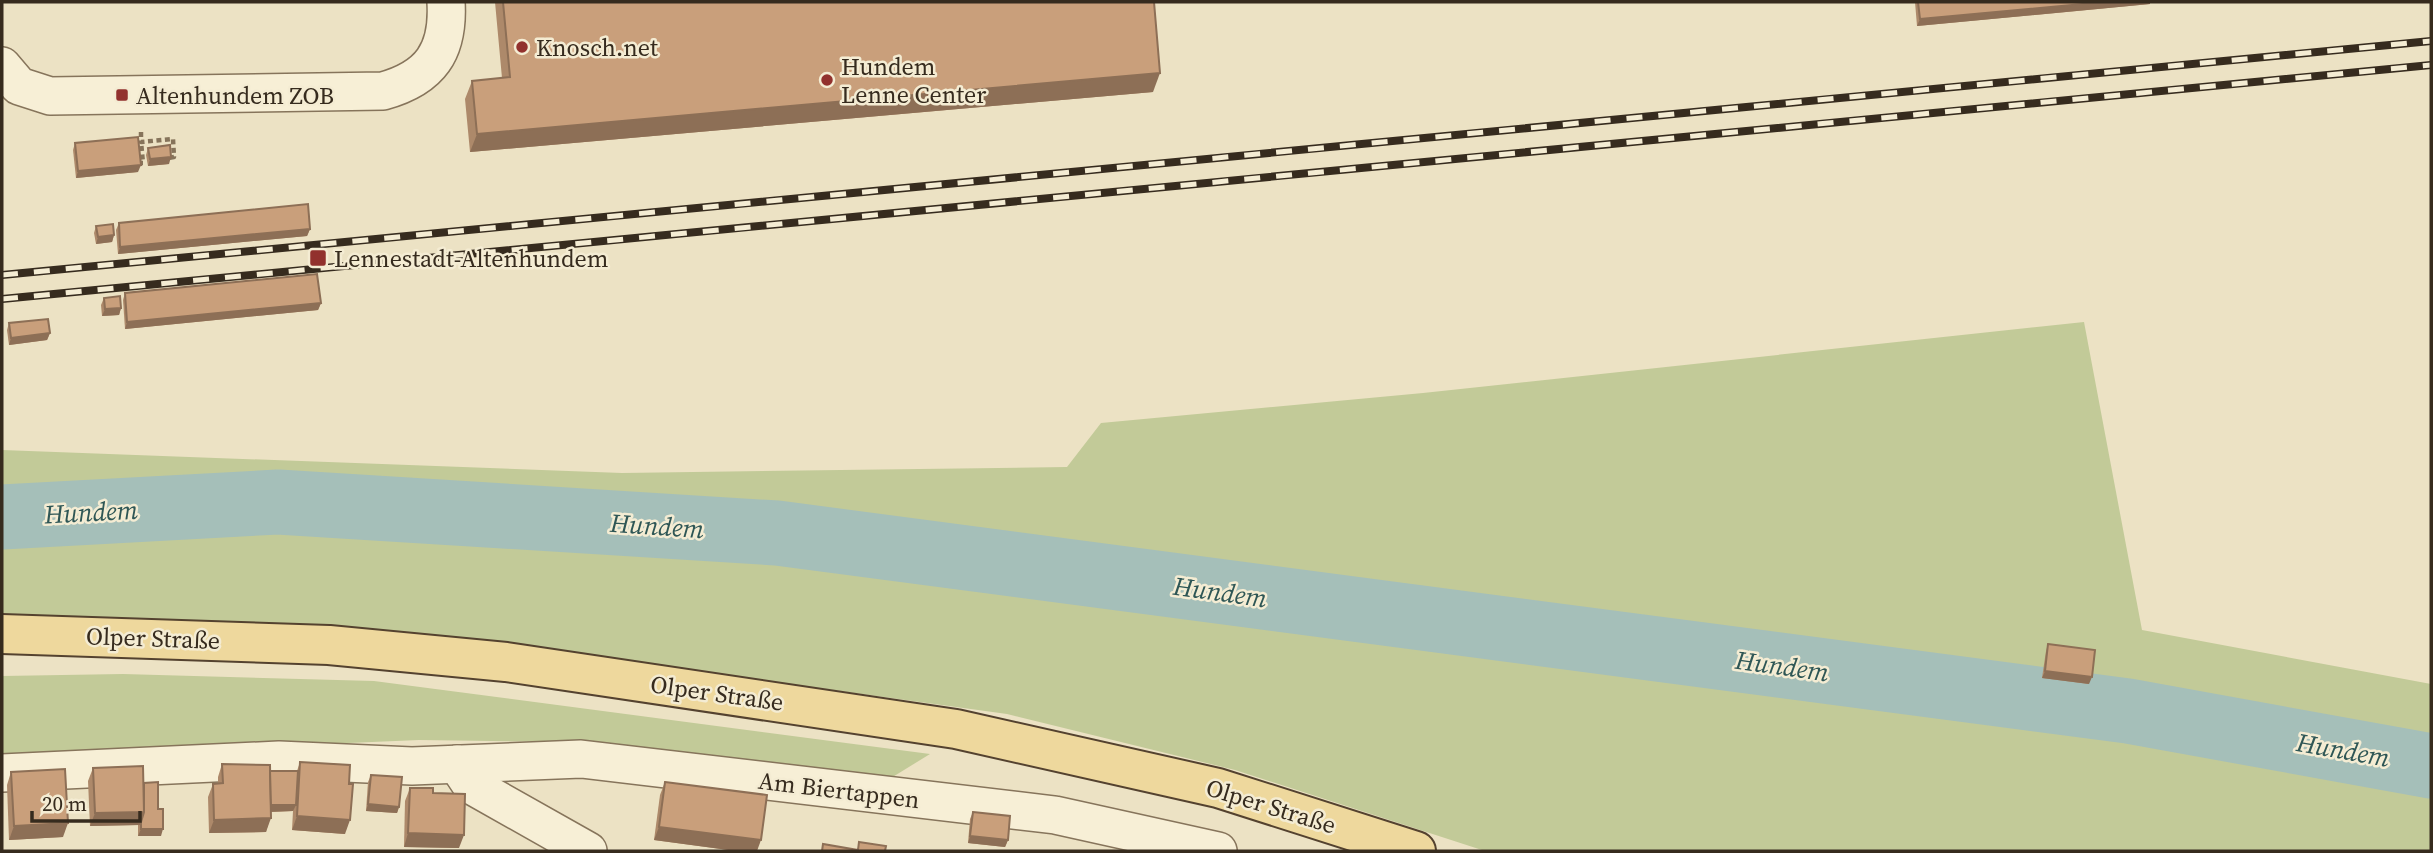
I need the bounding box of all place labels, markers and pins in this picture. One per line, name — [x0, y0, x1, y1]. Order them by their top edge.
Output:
place label: Knosch.net — [536, 31, 658, 64]
marker: Knosch.net — [514, 39, 530, 55]
place label: Hundem Lenne Center — [841, 50, 986, 111]
marker: Hundem Lenne Center — [819, 72, 835, 88]
place label: Altenhundem ZOB — [136, 79, 334, 112]
marker: Altenhundem ZOB — [114, 87, 130, 103]
place label: Lennestadt-Altenhundem — [334, 242, 608, 275]
marker: Lennestadt-Altenhundem — [308, 248, 328, 268]

